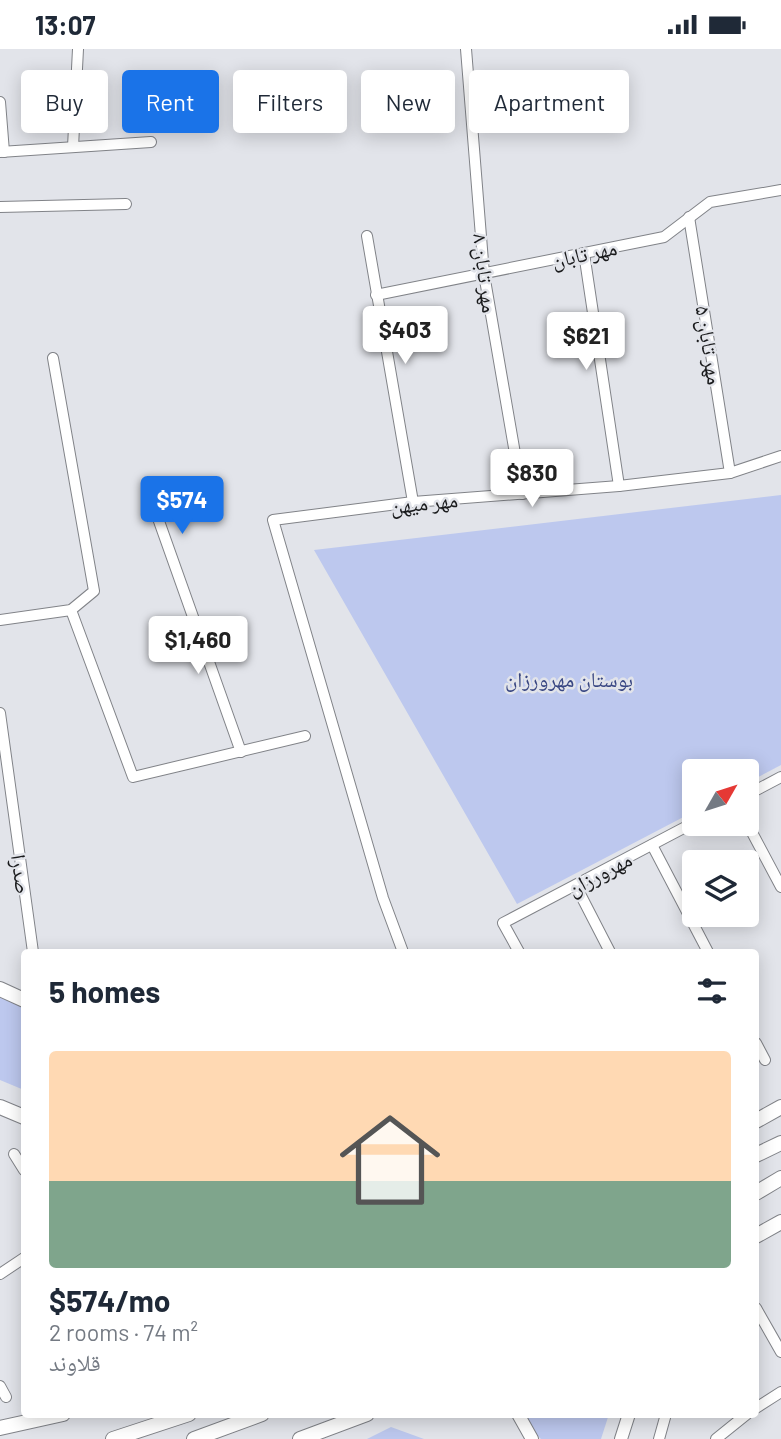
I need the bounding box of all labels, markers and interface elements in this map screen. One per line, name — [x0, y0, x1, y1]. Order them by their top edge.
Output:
text: 13:07 — [35, 9, 95, 40]
chip: Buy — [21, 70, 108, 133]
chip: Rent — [122, 70, 219, 133]
chip: Filters — [233, 70, 347, 133]
chip: New — [361, 70, 455, 133]
chip: Apartment — [469, 70, 629, 133]
street label: مهر تابان ۸ — [468, 232, 503, 314]
street label: مهر تابان — [549, 234, 619, 273]
street label: مهر تابان ۵ — [690, 304, 729, 387]
pin: $403 — [364, 307, 446, 366]
pin: $621 — [545, 313, 627, 372]
text: $403 — [379, 315, 431, 343]
text: $621 — [563, 321, 609, 349]
pin: $830 — [491, 449, 573, 509]
text: $830 — [506, 458, 558, 486]
pin: $574 — [141, 477, 223, 536]
text: $574 — [157, 485, 207, 513]
street label: مهر میهن — [389, 486, 459, 520]
pin: $1,460 — [141, 617, 255, 676]
text: $1,460 — [165, 625, 231, 653]
park label: بوستان مهرورزان — [505, 666, 633, 692]
north arrow — [682, 759, 760, 837]
map controls — [682, 759, 759, 927]
street label: مهرورزان — [562, 846, 636, 901]
button: layers — [682, 850, 759, 927]
street label: صدرا — [7, 853, 37, 895]
icon: filters — [693, 972, 731, 1010]
text: 5 homes — [49, 973, 160, 1009]
icon: home — [327, 1097, 453, 1223]
text: $574/mo — [49, 1282, 170, 1318]
text: 2 rooms · 74 m² — [49, 1318, 198, 1346]
text: قلاوند — [49, 1348, 101, 1376]

